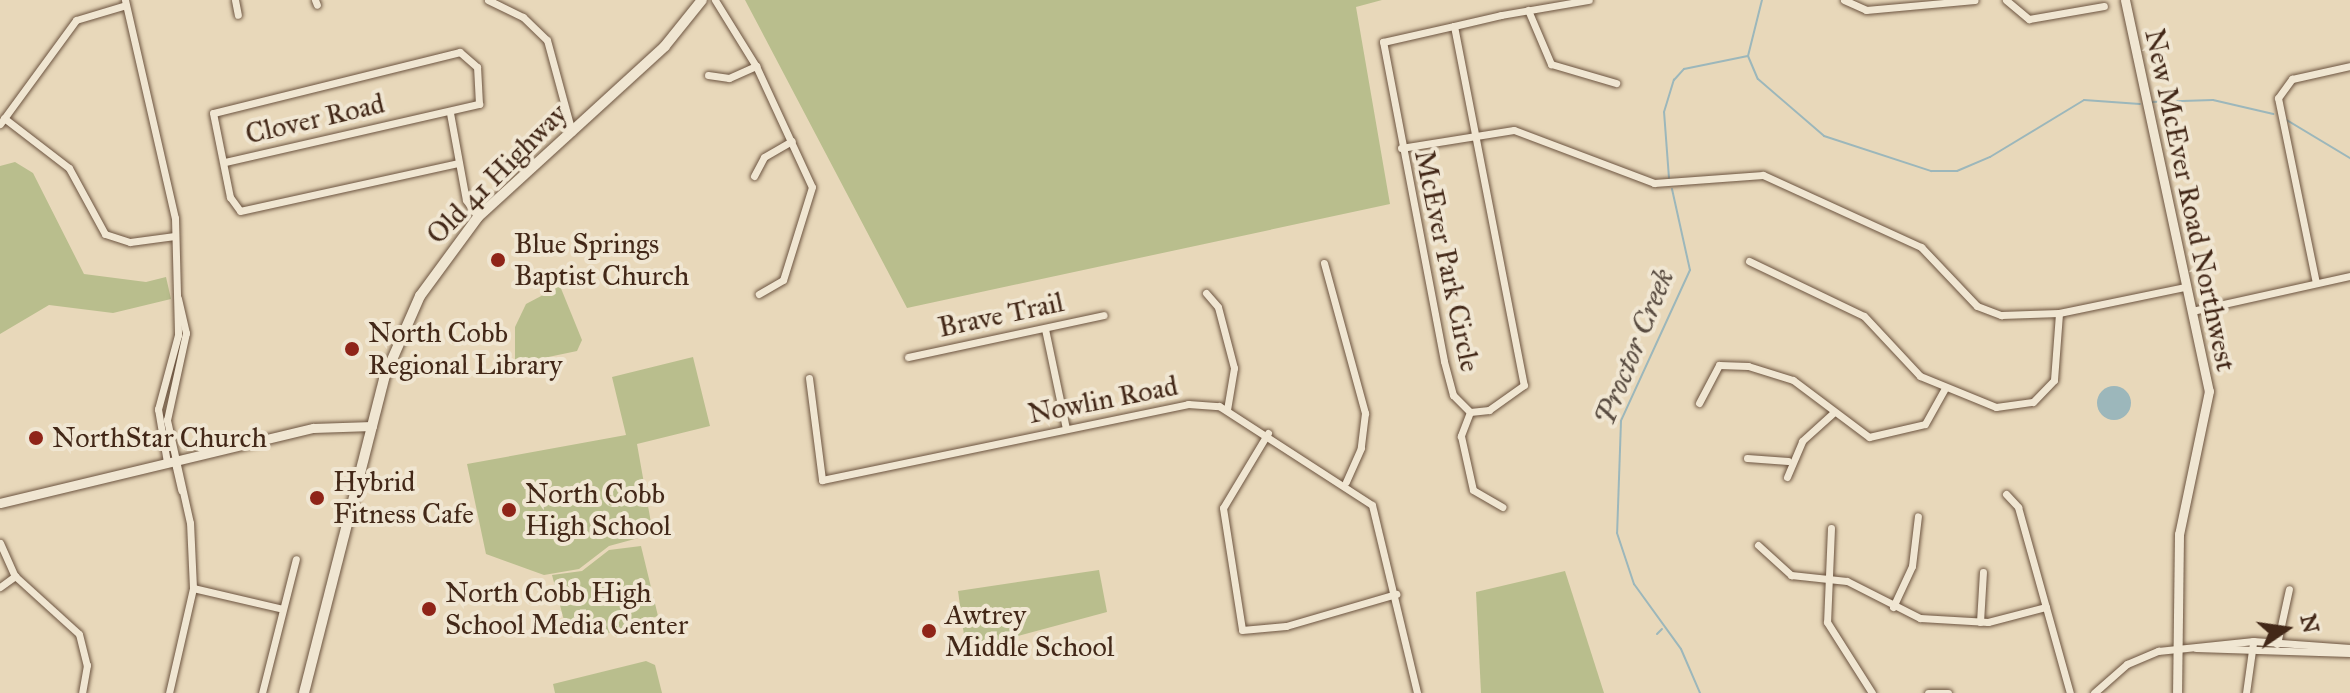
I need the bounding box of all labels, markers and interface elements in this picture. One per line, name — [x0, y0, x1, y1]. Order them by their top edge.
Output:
street label: New McEver Road Northwest — [2137, 26, 2243, 374]
street label: Clover Road — [242, 87, 388, 151]
street label: Old 41 Highway — [420, 97, 574, 251]
street label: McEver Park Circle — [1407, 147, 1487, 375]
place label: Blue Springs Baptist Church — [514, 227, 689, 293]
marker: Blue Springs Baptist Church — [489, 251, 507, 269]
water label: Proctor Creek — [1586, 264, 1682, 430]
street label: Brave Trail — [935, 285, 1067, 345]
place label: North Cobb Regional Library — [368, 316, 562, 382]
marker: North Cobb Regional Library — [343, 340, 361, 358]
street label: Nowlin Road — [1025, 369, 1181, 431]
place label: NorthStar Church — [52, 421, 267, 455]
marker: NorthStar Church — [27, 429, 45, 447]
place label: Hybrid Fitness Cafe — [333, 465, 474, 531]
place label: North Cobb High School — [525, 477, 671, 543]
marker: Hybrid Fitness Cafe — [308, 489, 326, 507]
marker: North Cobb High School — [500, 501, 518, 519]
place label: North Cobb High School Media Center — [445, 576, 688, 642]
north arrow — [2246, 589, 2326, 669]
place label: Awtrey Middle School — [945, 598, 1114, 664]
marker: North Cobb High School Media Center — [420, 600, 438, 618]
text: N — [2295, 611, 2325, 636]
marker: Awtrey Middle School — [920, 622, 938, 640]

